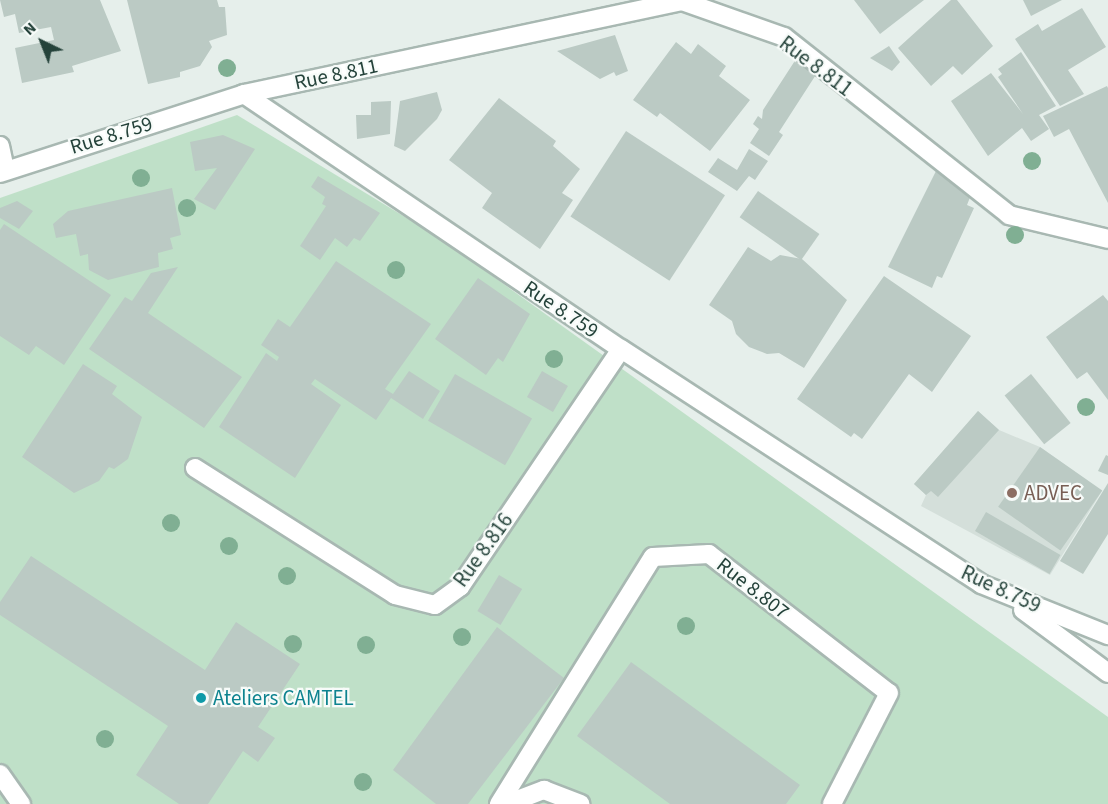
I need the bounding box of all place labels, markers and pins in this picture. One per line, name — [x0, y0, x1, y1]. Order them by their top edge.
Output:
place label: ADVEC — [1024, 480, 1082, 506]
marker: ADVEC — [1005, 486, 1019, 500]
place label: Ateliers CAMTEL — [213, 685, 354, 711]
marker: Ateliers CAMTEL — [194, 691, 208, 705]

